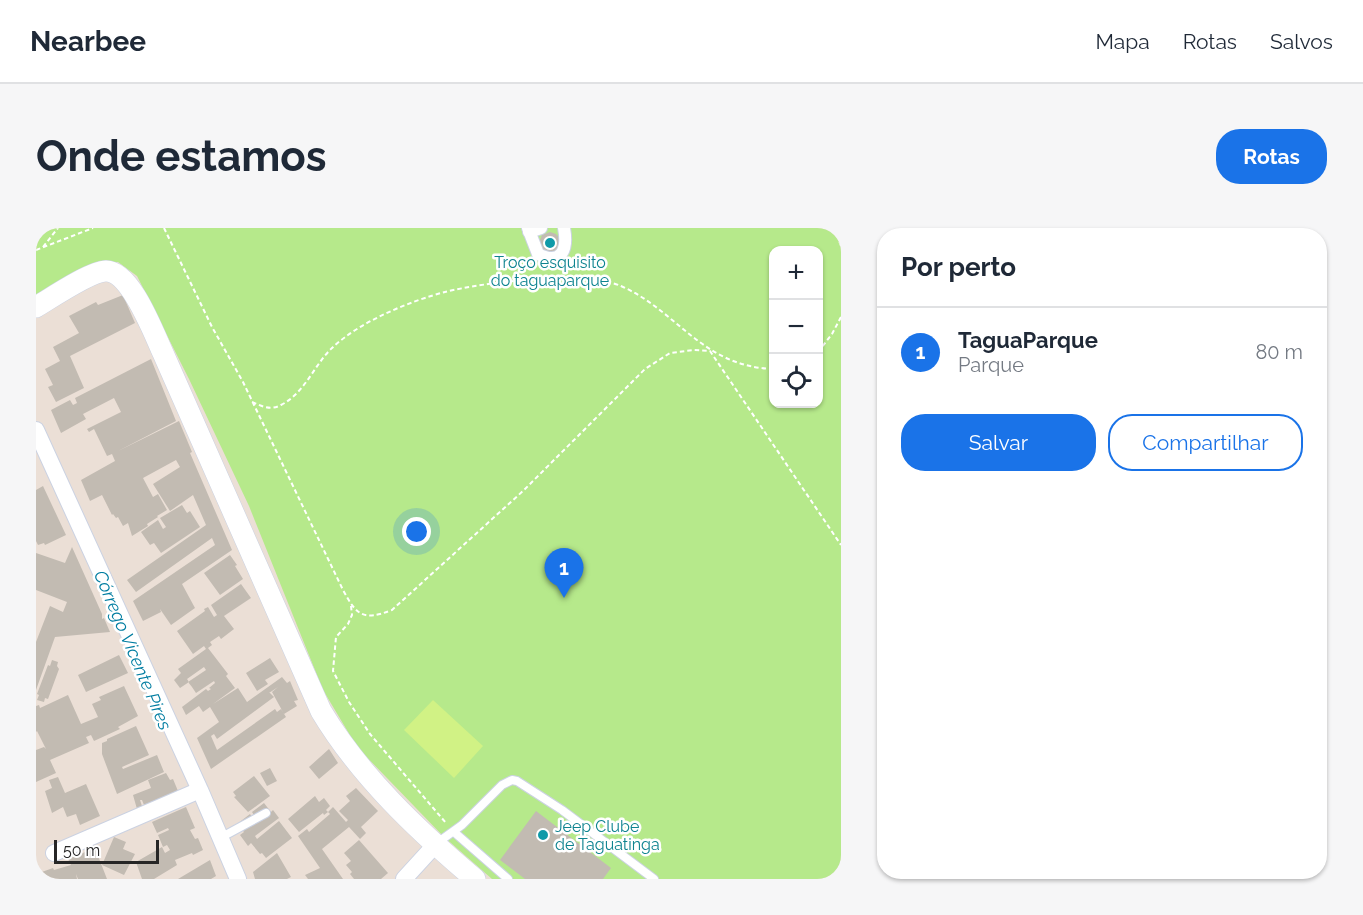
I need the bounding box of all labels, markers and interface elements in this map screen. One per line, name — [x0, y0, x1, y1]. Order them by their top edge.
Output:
text: Nearbee — [30, 25, 146, 58]
text: Mapa — [1096, 29, 1150, 54]
text: Rotas — [1183, 29, 1237, 54]
text: Salvos — [1270, 29, 1333, 54]
button: Rotas — [1216, 129, 1327, 184]
text: Onde estamos — [36, 132, 327, 181]
marker: Troço esquisito do taguaparque — [543, 236, 557, 250]
map controls — [769, 246, 823, 408]
button: + — [769, 246, 823, 300]
text: Por perto — [901, 252, 1016, 282]
place label: Troço esquisito do taguaparque — [491, 253, 609, 290]
button: − — [769, 300, 823, 354]
text: TaguaParque — [958, 327, 1098, 353]
text: 1 — [916, 340, 925, 364]
text: 80 m — [1255, 340, 1303, 364]
text: Parque — [958, 353, 1024, 377]
button: locate — [769, 354, 823, 408]
button: Salvar — [901, 414, 1096, 471]
button: Compartilhar — [1108, 414, 1303, 471]
your location — [402, 517, 431, 546]
pin: 1 — [544, 548, 584, 598]
water label: Córrego Vicente Pires — [90, 567, 176, 734]
place label: Jeep Clube de Taguatinga — [555, 817, 660, 854]
marker: Jeep Clube de Taguatinga — [536, 828, 550, 842]
scale bar — [54, 837, 159, 864]
text: 50 m — [63, 841, 100, 860]

